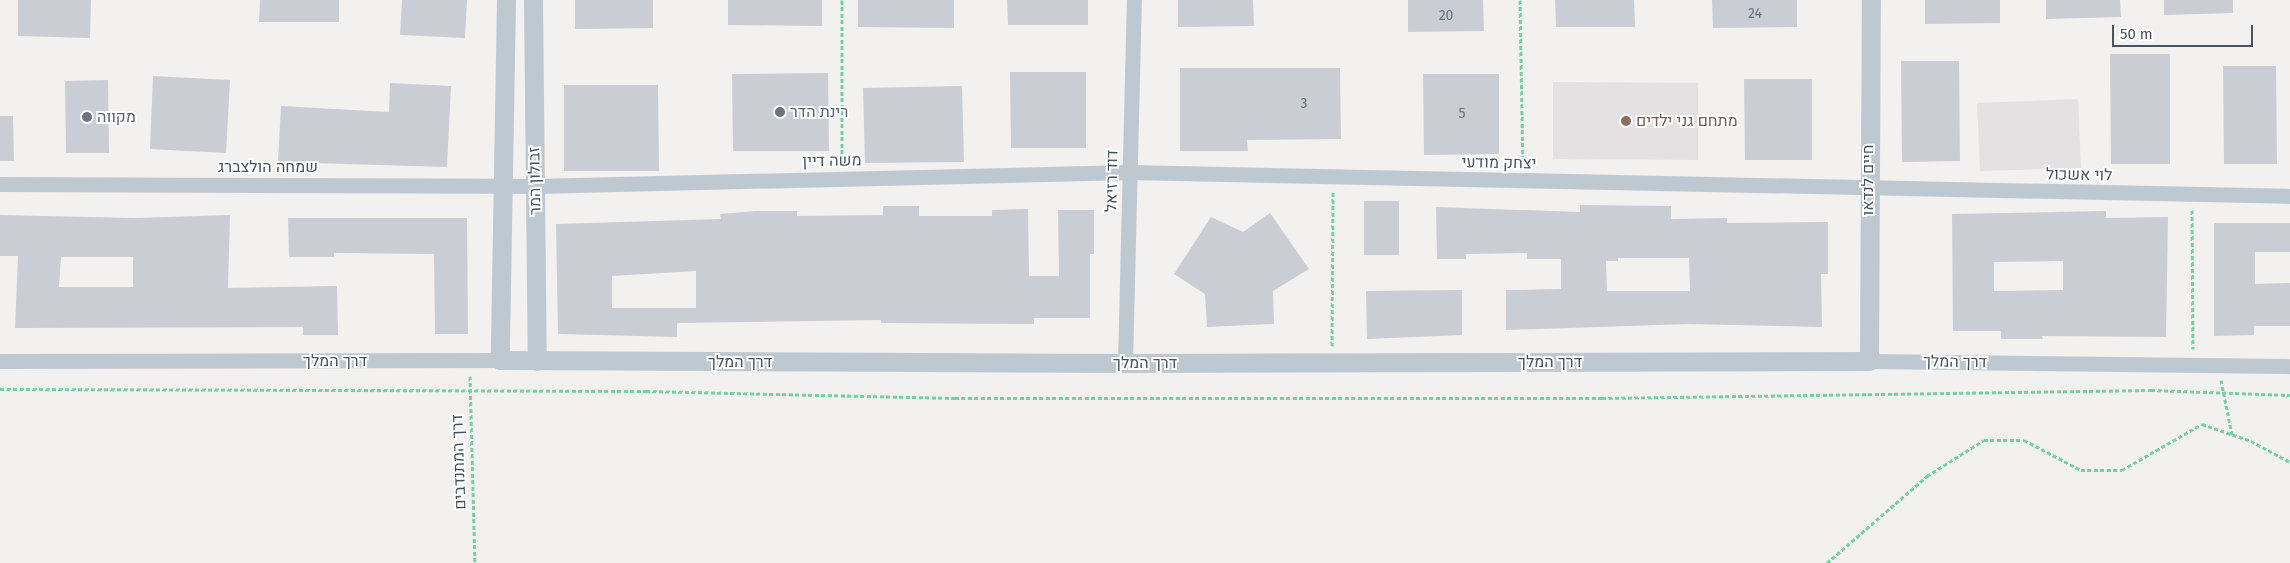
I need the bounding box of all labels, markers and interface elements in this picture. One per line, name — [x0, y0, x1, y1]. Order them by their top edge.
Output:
house number: 24 — [1748, 6, 1762, 22]
house number: 20 — [1439, 8, 1453, 24]
scale bar — [2115, 15, 2256, 47]
text: 50 m — [2120, 25, 2153, 43]
house number: 3 — [1301, 96, 1307, 112]
place label: רינת הדר — [790, 102, 848, 122]
marker: רינת הדר — [774, 106, 786, 118]
house number: 5 — [1458, 106, 1466, 122]
place label: מקווה — [97, 107, 136, 127]
marker: מקווה — [81, 111, 93, 123]
place label: מתחם גני ילדים — [1636, 111, 1738, 131]
marker: מתחם גני ילדים — [1620, 115, 1632, 127]
street label: חיים לנדאו — [1858, 144, 1878, 216]
street label: זבולון המר — [525, 147, 545, 215]
street label: דוד רזיאל — [1102, 150, 1122, 212]
street label: משה דיין — [802, 151, 862, 171]
street label: יצחק מודעי — [1461, 153, 1537, 173]
street label: שמחה הולצברג — [218, 157, 318, 177]
street label: לוי אשכול — [2046, 165, 2112, 185]
street label: דרך המלך — [303, 351, 367, 371]
street label: דרך המלך — [708, 352, 772, 372]
street label: דרך המלך — [1518, 352, 1582, 372]
street label: דרך המלך — [1923, 352, 1987, 372]
street label: דרך המלך — [1113, 353, 1177, 373]
street label: דרך המתנדבים — [448, 414, 470, 510]

